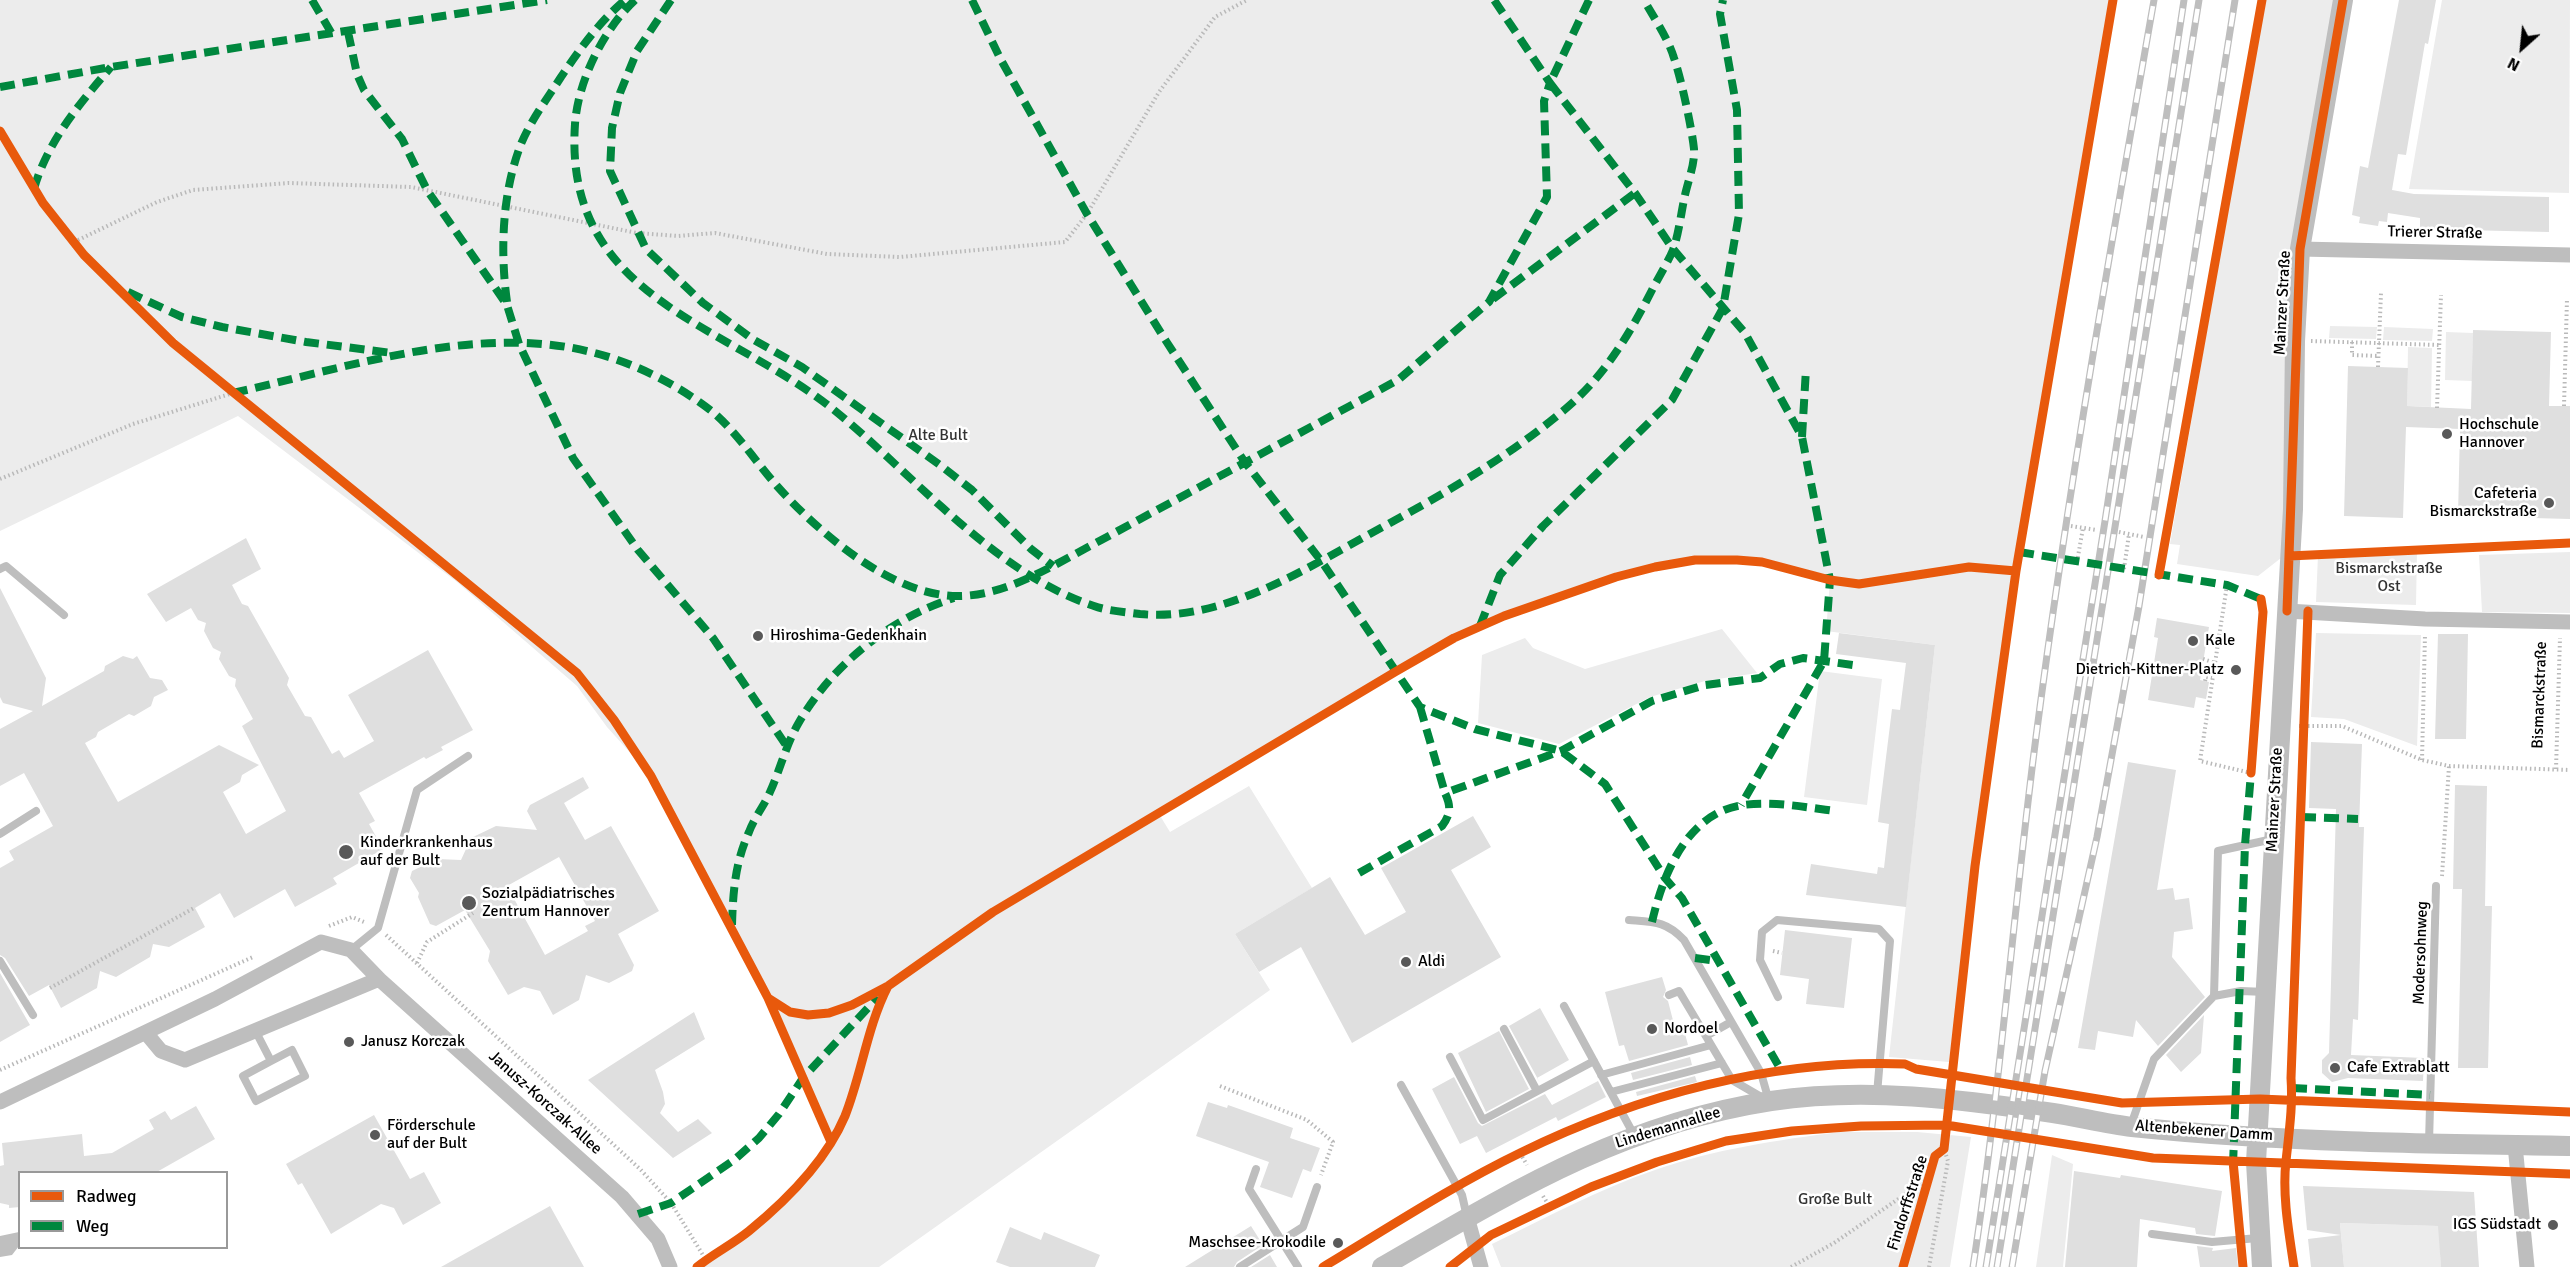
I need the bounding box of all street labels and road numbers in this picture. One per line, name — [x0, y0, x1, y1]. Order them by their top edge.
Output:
street label: Trierer Straße — [2387, 223, 2483, 243]
street label: Mainzer Straße — [2271, 250, 2295, 356]
street label: Bismarckstraße — [2529, 641, 2551, 749]
street label: Mainzer Straße — [2263, 747, 2287, 853]
street label: Modersohnweg — [2410, 901, 2432, 1005]
street label: Janusz-Korczak-Allee — [484, 1047, 606, 1159]
street label: Lindemannallee — [1613, 1103, 1723, 1153]
street label: Altenbekener Damm — [2134, 1117, 2274, 1145]
street label: Findorffstraße — [1884, 1153, 1932, 1253]

